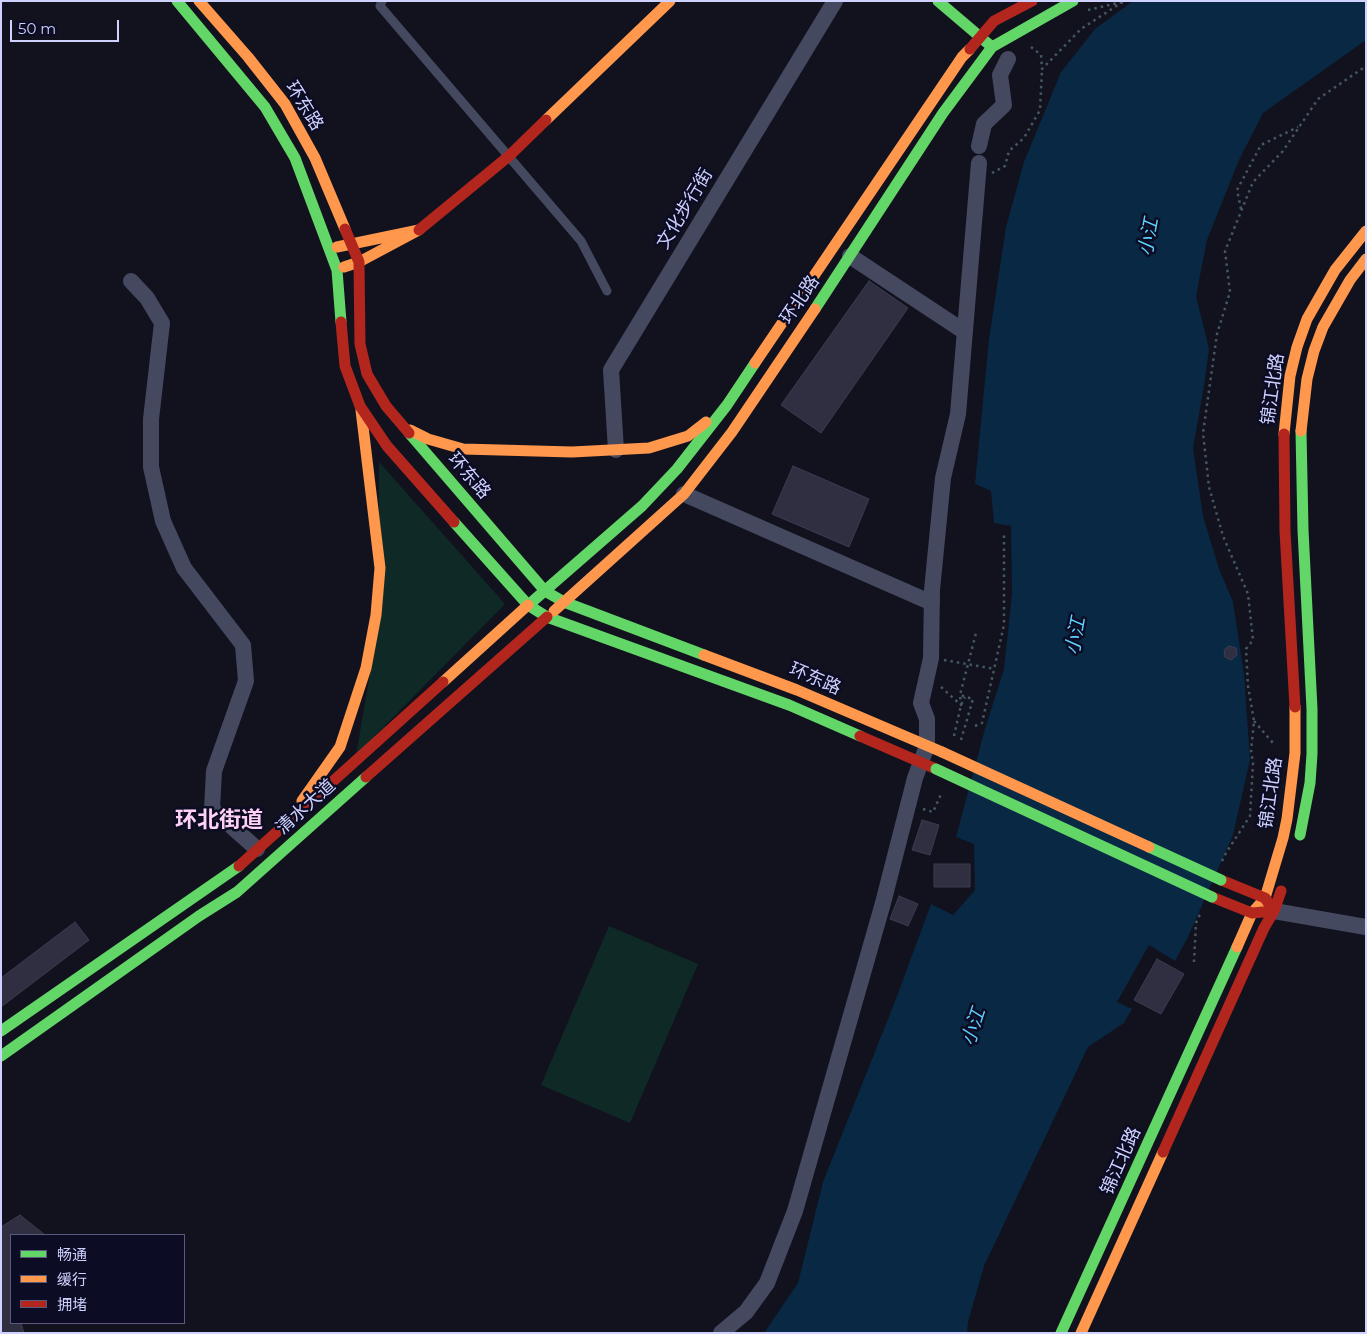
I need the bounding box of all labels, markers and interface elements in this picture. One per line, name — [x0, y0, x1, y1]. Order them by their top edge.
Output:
scale bar — [12, 10, 121, 42]
text: 50 m — [18, 19, 56, 38]
street label: 环东路 — [281, 77, 327, 135]
street label: 文化步行街 — [653, 165, 717, 253]
water label: 小江 — [1134, 216, 1164, 258]
street label: 环北路 — [776, 272, 824, 328]
street label: 锦江北路 — [1257, 352, 1289, 426]
street label: 环东路 — [443, 449, 495, 503]
water label: 小江 — [1061, 615, 1091, 657]
street label: 环东路 — [786, 659, 844, 699]
street label: 锦江北路 — [1255, 756, 1287, 830]
street label: 清水大道 — [272, 775, 340, 839]
district label: 环北街道 — [175, 808, 263, 834]
water label: 小江 — [957, 1005, 991, 1049]
street label: 锦江北路 — [1096, 1124, 1146, 1198]
legend — [10, 1234, 185, 1324]
text: 畅通 — [57, 1245, 87, 1264]
text: 缓行 — [57, 1270, 87, 1289]
text: 拥堵 — [57, 1295, 87, 1314]

